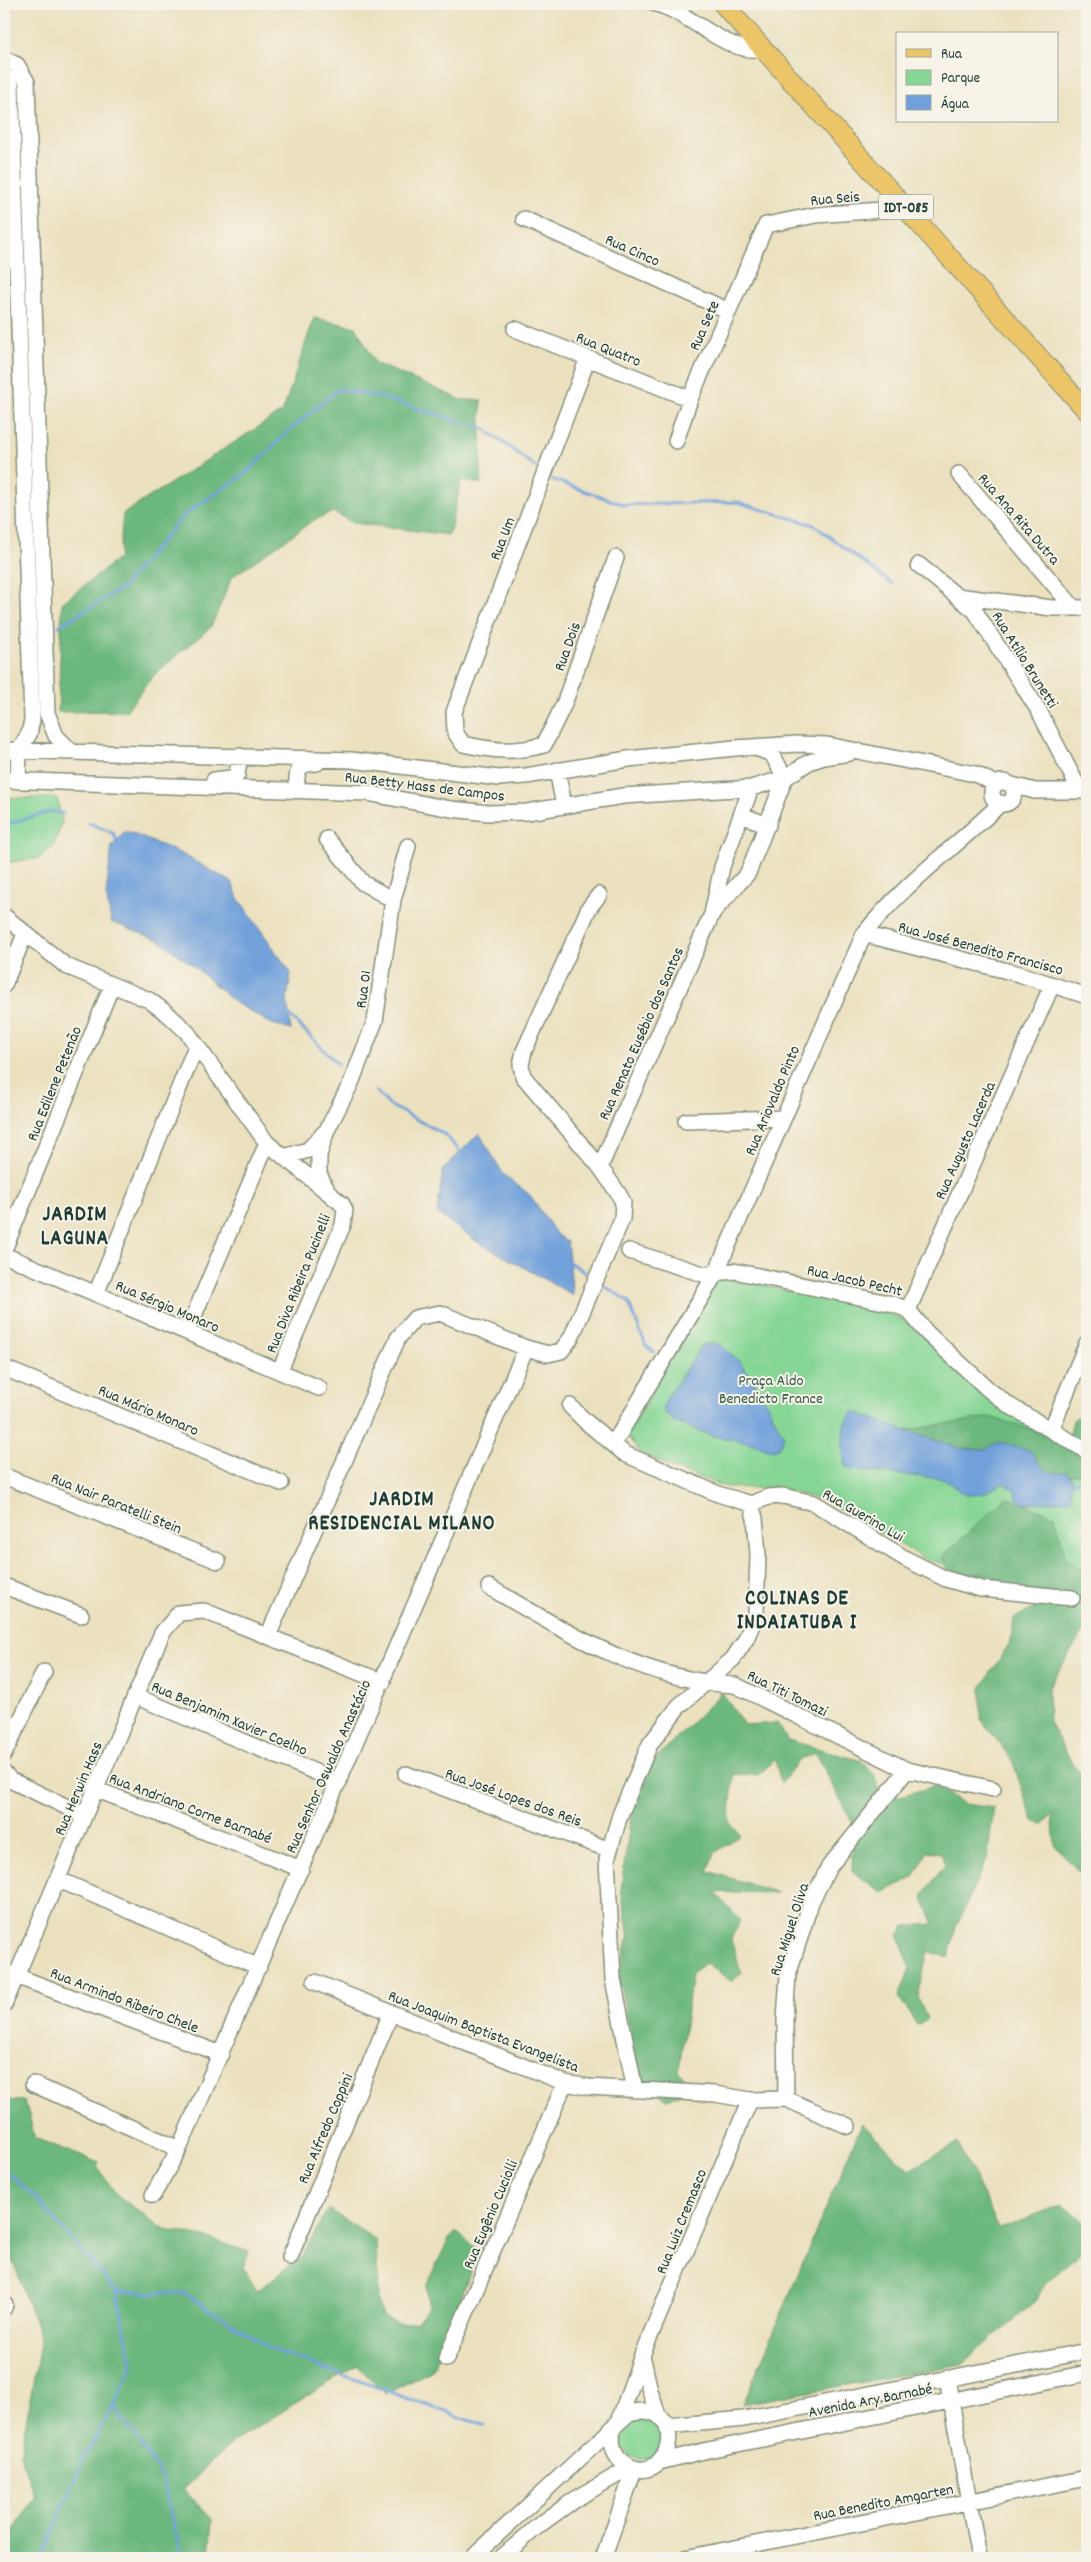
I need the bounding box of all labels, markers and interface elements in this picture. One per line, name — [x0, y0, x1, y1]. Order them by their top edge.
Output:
legend — [896, 32, 1058, 122]
text: Rua — [941, 44, 963, 66]
text: Parque — [941, 68, 981, 90]
text: Água — [941, 94, 970, 116]
street label: Rua Seis — [809, 186, 861, 213]
road number: IDT-085 — [878, 194, 934, 220]
street label: Rua Cinco — [601, 229, 663, 274]
street label: Rua Sete — [684, 297, 727, 355]
street label: Rua Quatro — [572, 327, 644, 374]
street label: Rua Ana Rita Dutra — [972, 469, 1065, 571]
street label: Rua Um — [485, 514, 522, 564]
street label: Rua Atílio Brunetti — [985, 607, 1063, 713]
street label: Rua Dois — [549, 619, 588, 675]
street label: Rua Betty Hass de Campos — [343, 766, 506, 809]
street label: Rua José Benedito Francisco — [895, 916, 1065, 983]
street label: Rua Renato Eusébio dos Santos — [594, 943, 691, 1124]
street label: Rua 01 — [350, 969, 379, 1010]
street label: Rua Edilene Petenão — [22, 1023, 89, 1145]
street label: Rua Ariovaldo Pinto — [740, 1042, 807, 1160]
street label: Rua Augusto Lacerda — [930, 1078, 1003, 1204]
district label: JARDIM LAGUNA — [41, 1201, 109, 1255]
street label: Rua Diva Ribeira Pucinelli — [261, 1211, 338, 1357]
street label: Rua Jacob Pecht — [804, 1259, 905, 1304]
street label: Rua Sérgio Monaro — [111, 1275, 223, 1340]
park label: Praça Aldo Benedicto France — [719, 1370, 823, 1411]
street label: Rua Mário Monaro — [94, 1380, 202, 1443]
street label: Rua Nair Paratelli Stein — [47, 1468, 185, 1541]
street label: Rua Guerino Lui — [817, 1483, 908, 1549]
district label: JARDIM RESIDENCIAL MILANO — [308, 1486, 496, 1540]
district label: COLINAS DE INDAIATUBA I — [737, 1585, 857, 1639]
street label: Rua Titi Tomazi — [743, 1665, 831, 1724]
street label: Rua Benjamim Xavier Coelho — [147, 1676, 311, 1763]
street label: Rua Senhor Oswaldo Anastácio — [281, 1676, 378, 1858]
street label: Rua Herwin Hass — [49, 1738, 110, 1840]
street label: Rua José Lopes dos Reis — [442, 1763, 585, 1834]
street label: Rua Andriano Corne Barnabé — [105, 1768, 275, 1851]
street label: Rua Miguel Oliva — [765, 1880, 816, 1979]
street label: Rua Armindo Ribeiro Chele — [46, 1962, 202, 2040]
street label: Rua Joaquim Baptista Evangelista — [384, 1985, 582, 2080]
street label: Rua Alfredo Coppini — [293, 2070, 360, 2188]
street label: Rua Eugênio Cuciolli — [458, 2157, 525, 2273]
street label: Rua Luiz Cremasco — [651, 2166, 714, 2278]
street label: Avenida Ary Barnabé — [806, 2378, 935, 2425]
street label: Rua Benedito Amgarten — [811, 2479, 956, 2528]

